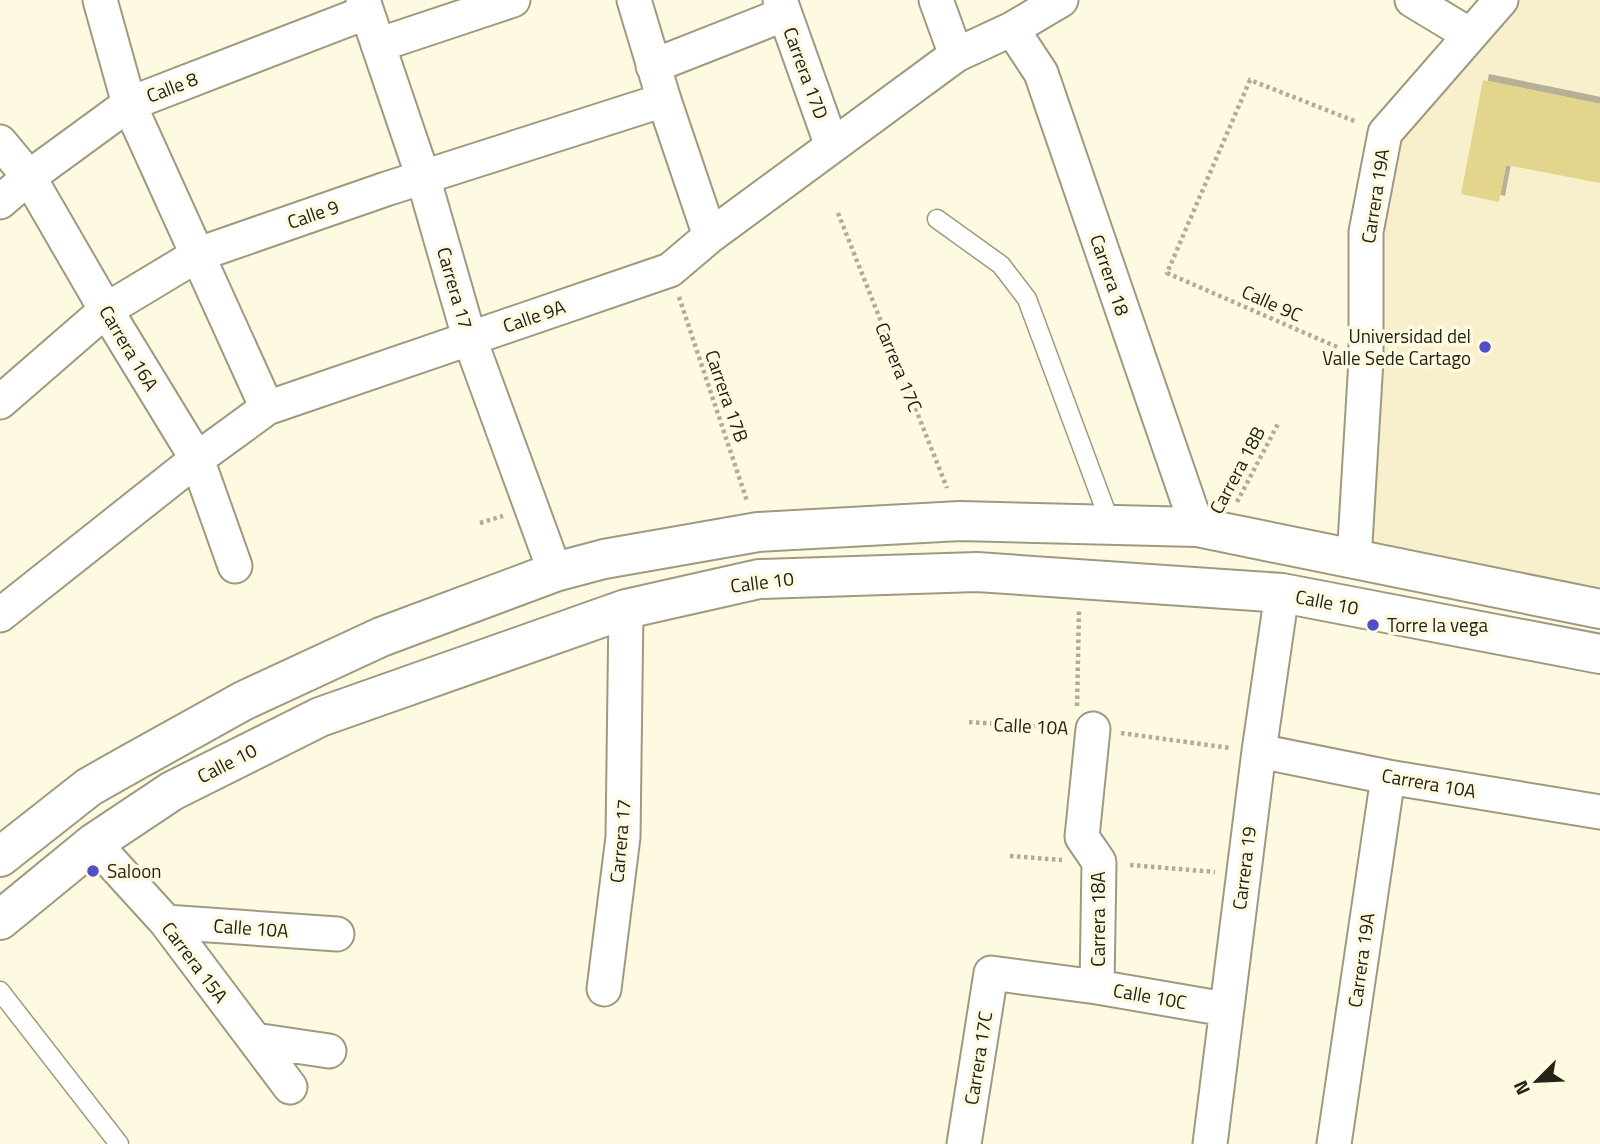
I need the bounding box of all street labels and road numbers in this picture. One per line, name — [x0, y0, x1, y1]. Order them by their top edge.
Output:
street label: Carrera 17D — [776, 23, 837, 123]
street label: Calle 8 — [142, 63, 202, 110]
street label: Carrera 19A — [1353, 147, 1396, 245]
street label: Calle 9 — [283, 191, 343, 236]
street label: Carrera 18 — [1083, 230, 1138, 320]
street label: Carrera 17 — [430, 244, 481, 332]
street label: Calle 9C — [1237, 276, 1307, 329]
street label: Calle 9A — [499, 291, 569, 340]
street label: Carrera 16A — [92, 299, 166, 396]
street label: Carrera 17C — [868, 318, 931, 416]
street label: Carrera 17B — [698, 346, 757, 446]
street label: Carrera 18B — [1201, 421, 1272, 519]
street label: Calle 10 — [729, 563, 795, 600]
street label: Calle 10 — [1293, 581, 1361, 622]
street label: Calle 10A — [993, 709, 1069, 742]
street label: Calle 10 — [192, 735, 262, 790]
street label: Carrera 10A — [1380, 760, 1479, 805]
street label: Carrera 17 — [601, 798, 638, 884]
street label: Carrera 19 — [1224, 825, 1263, 911]
street label: Carrera 18A — [1083, 871, 1112, 967]
street label: Calle 10A — [213, 910, 289, 945]
street label: Carrera 19A — [1340, 911, 1381, 1009]
street label: Carrera 15A — [155, 915, 236, 1008]
street label: Calle 10C — [1111, 975, 1189, 1016]
street label: Carrera 17C — [956, 1009, 999, 1107]

